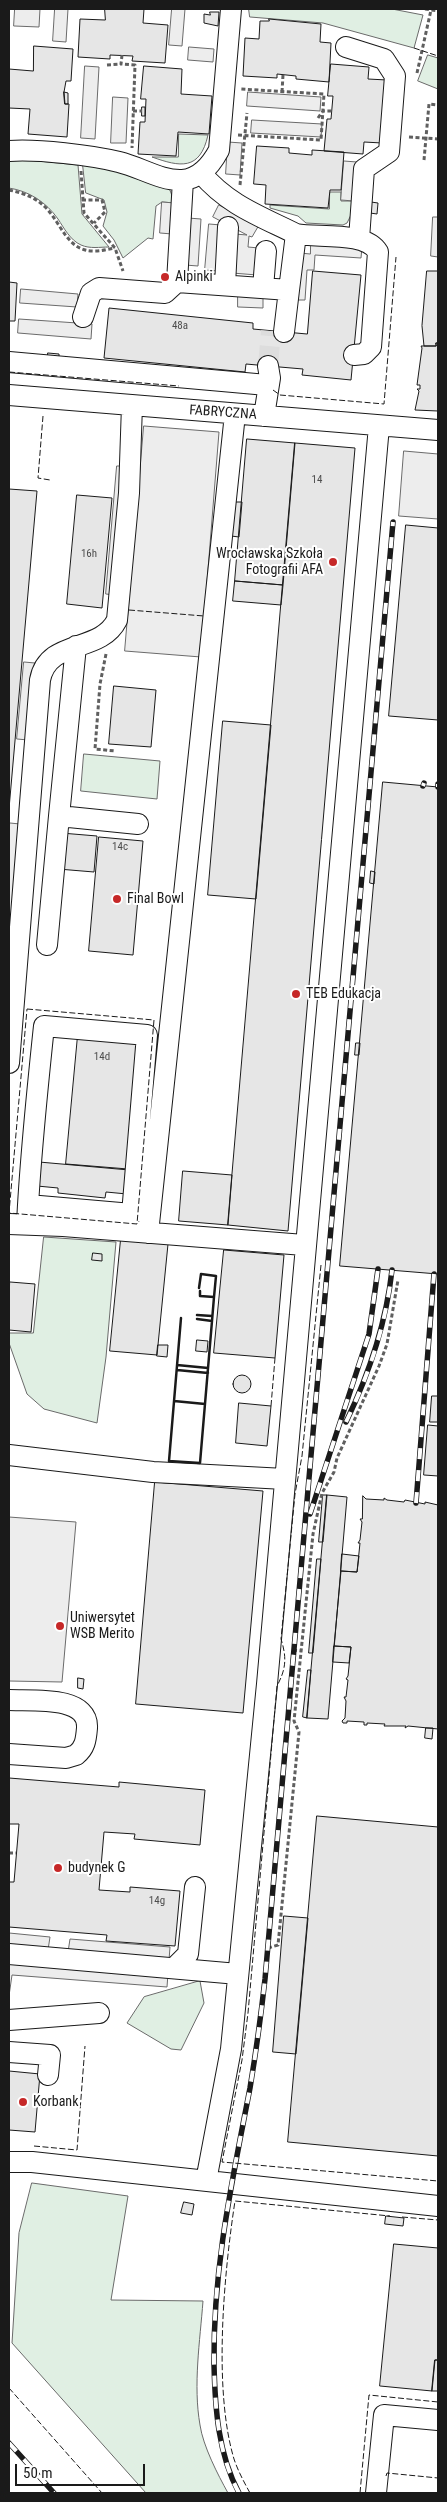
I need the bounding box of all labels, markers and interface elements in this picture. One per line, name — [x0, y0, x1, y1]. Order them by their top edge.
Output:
place label: Alpinki — [175, 269, 213, 285]
marker: Alpinki — [159, 271, 171, 283]
house number: 48a — [172, 319, 188, 333]
street label: FABRYCZNA — [189, 402, 257, 424]
house number: 14 — [312, 473, 322, 487]
place label: Wrocławska Szkoła Fotografii AFA — [216, 546, 323, 578]
house number: 16h — [81, 547, 97, 561]
marker: Wrocławska Szkoła Fotografii AFA — [327, 556, 339, 568]
house number: 14c — [112, 840, 128, 854]
place label: Final Bowl — [127, 891, 184, 907]
marker: Final Bowl — [111, 893, 123, 905]
place label: TEB Edukacja — [306, 986, 381, 1002]
marker: TEB Edukacja — [290, 988, 302, 1000]
house number: 14d — [94, 1050, 110, 1064]
place label: Uniwersytet WSB Merito — [70, 1610, 135, 1642]
marker: Uniwersytet WSB Merito — [54, 1620, 66, 1632]
place label: budynek G — [68, 1860, 126, 1876]
marker: budynek G — [52, 1862, 64, 1874]
house number: 14g — [149, 1894, 165, 1908]
place label: Korbank — [33, 2094, 78, 2110]
marker: Korbank — [17, 2096, 29, 2108]
scale bar — [18, 2454, 148, 2486]
text: 50 m — [23, 2464, 53, 2482]

